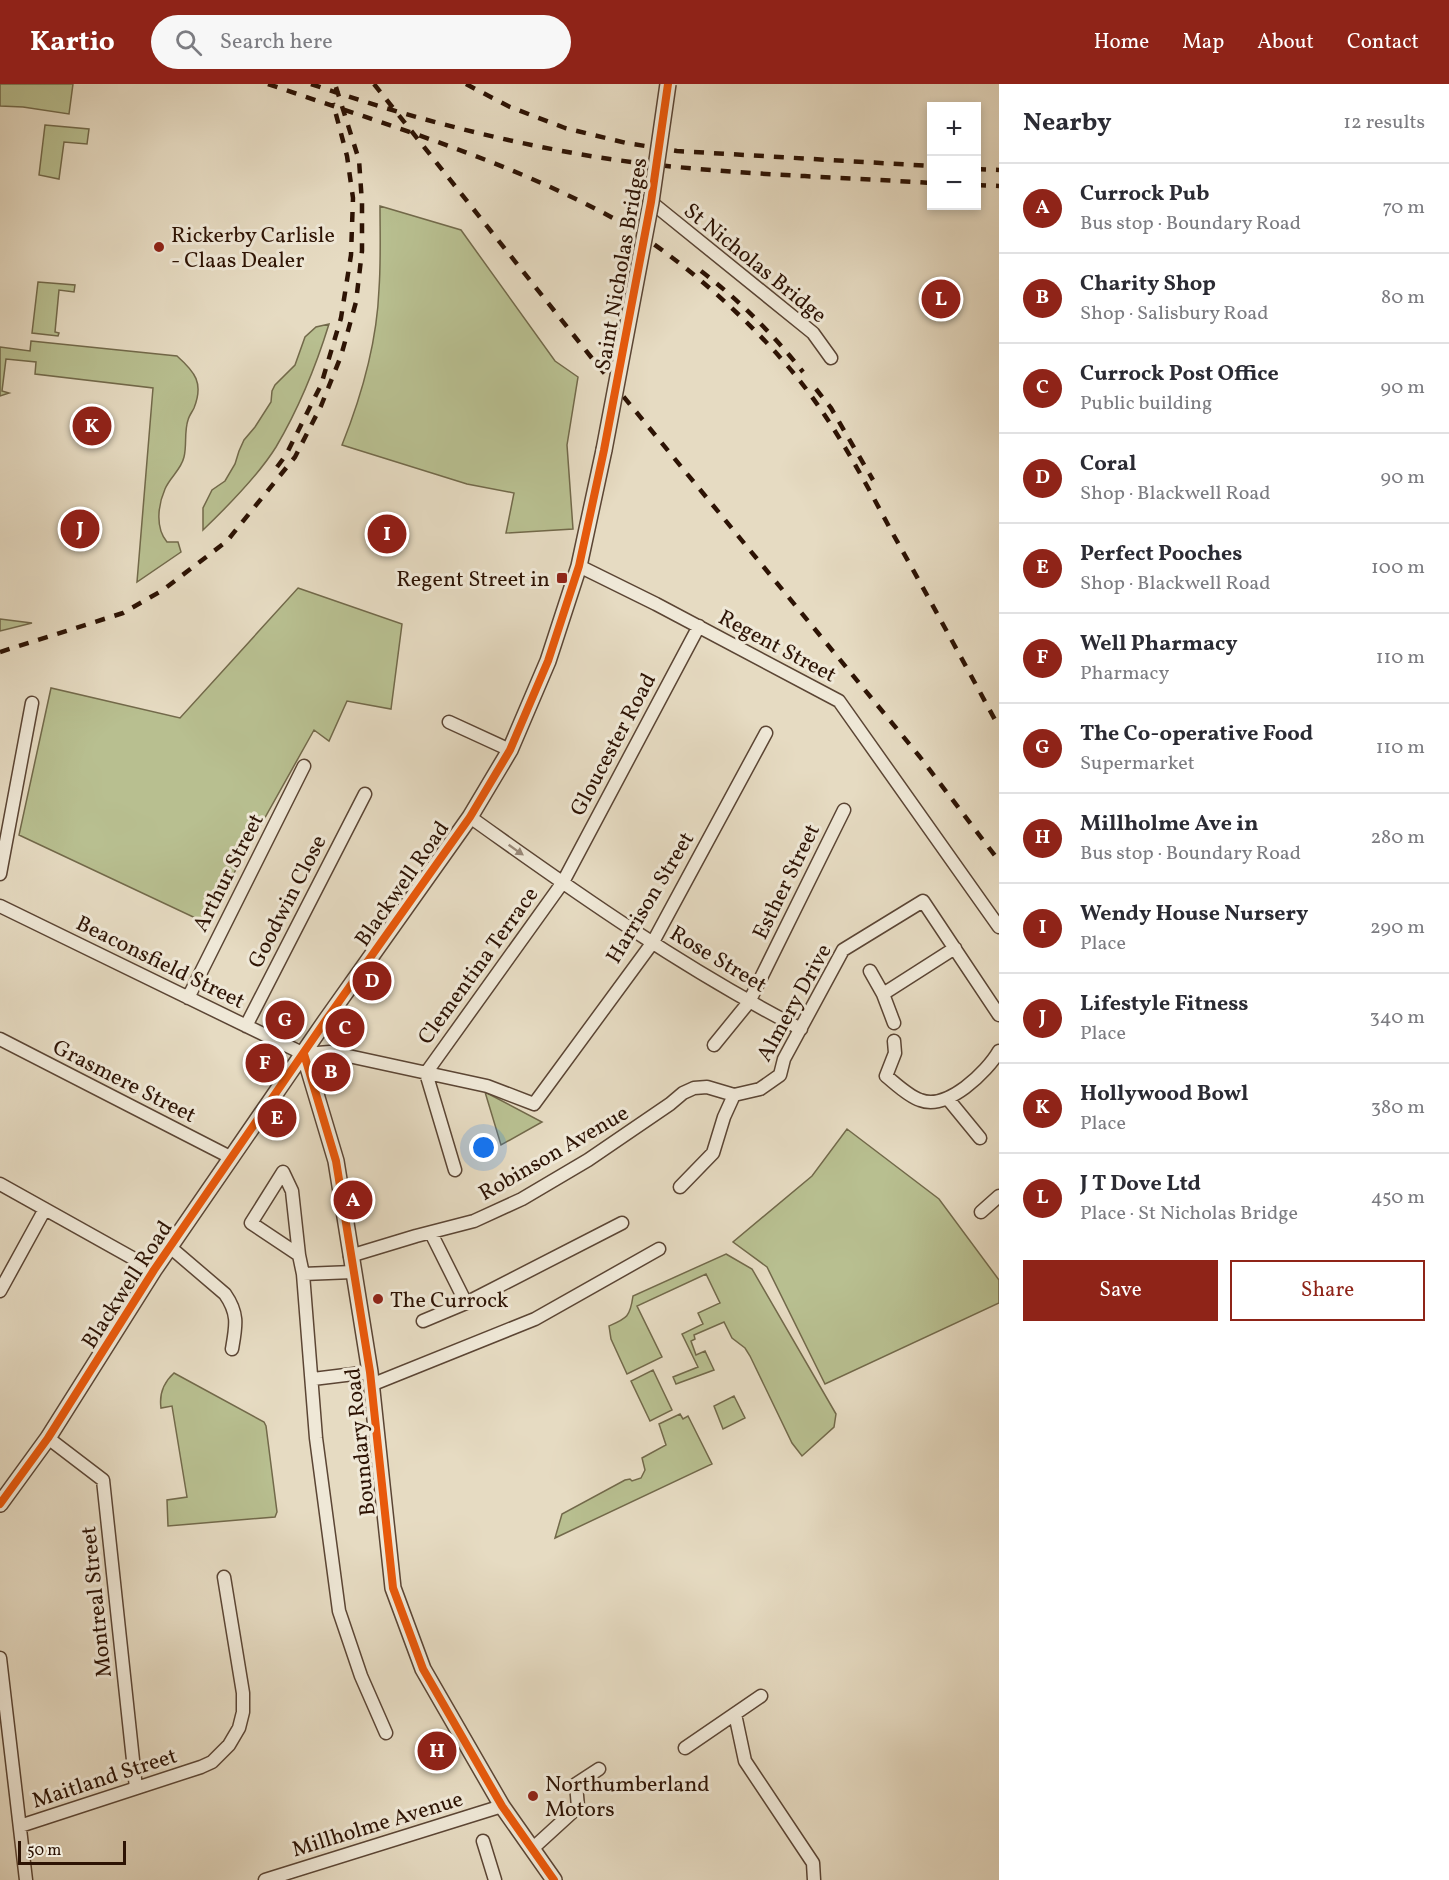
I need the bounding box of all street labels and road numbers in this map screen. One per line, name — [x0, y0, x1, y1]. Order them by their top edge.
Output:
street label: Saint Nicholas Bridges — [588, 155, 656, 374]
street label: St Nicholas Bridge — [676, 196, 833, 331]
street label: Regent Street — [712, 603, 842, 691]
street label: Gloucester Road — [564, 668, 665, 822]
street label: Arthur Street — [186, 808, 272, 938]
street label: Blackwell Road — [348, 815, 458, 954]
street label: Esther Street — [746, 819, 829, 945]
street label: Harrison Street — [600, 826, 703, 970]
street label: Goodwin Close — [241, 830, 335, 974]
street label: Clementina Terrace — [411, 881, 547, 1052]
street label: Beaconsfield Street — [70, 909, 250, 1018]
street label: Rose Street — [663, 919, 772, 1001]
street label: Almery Drive — [750, 939, 840, 1068]
street label: Grasmere Street — [47, 1033, 201, 1132]
street label: Robinson Avenue — [474, 1099, 635, 1210]
street label: Blackwell Road — [75, 1215, 181, 1355]
street label: Boundary Road — [338, 1366, 385, 1517]
street label: Montreal Street — [74, 1524, 121, 1679]
street label: Maitland Street — [28, 1741, 182, 1817]
street label: Millholme Avenue — [288, 1785, 467, 1866]

